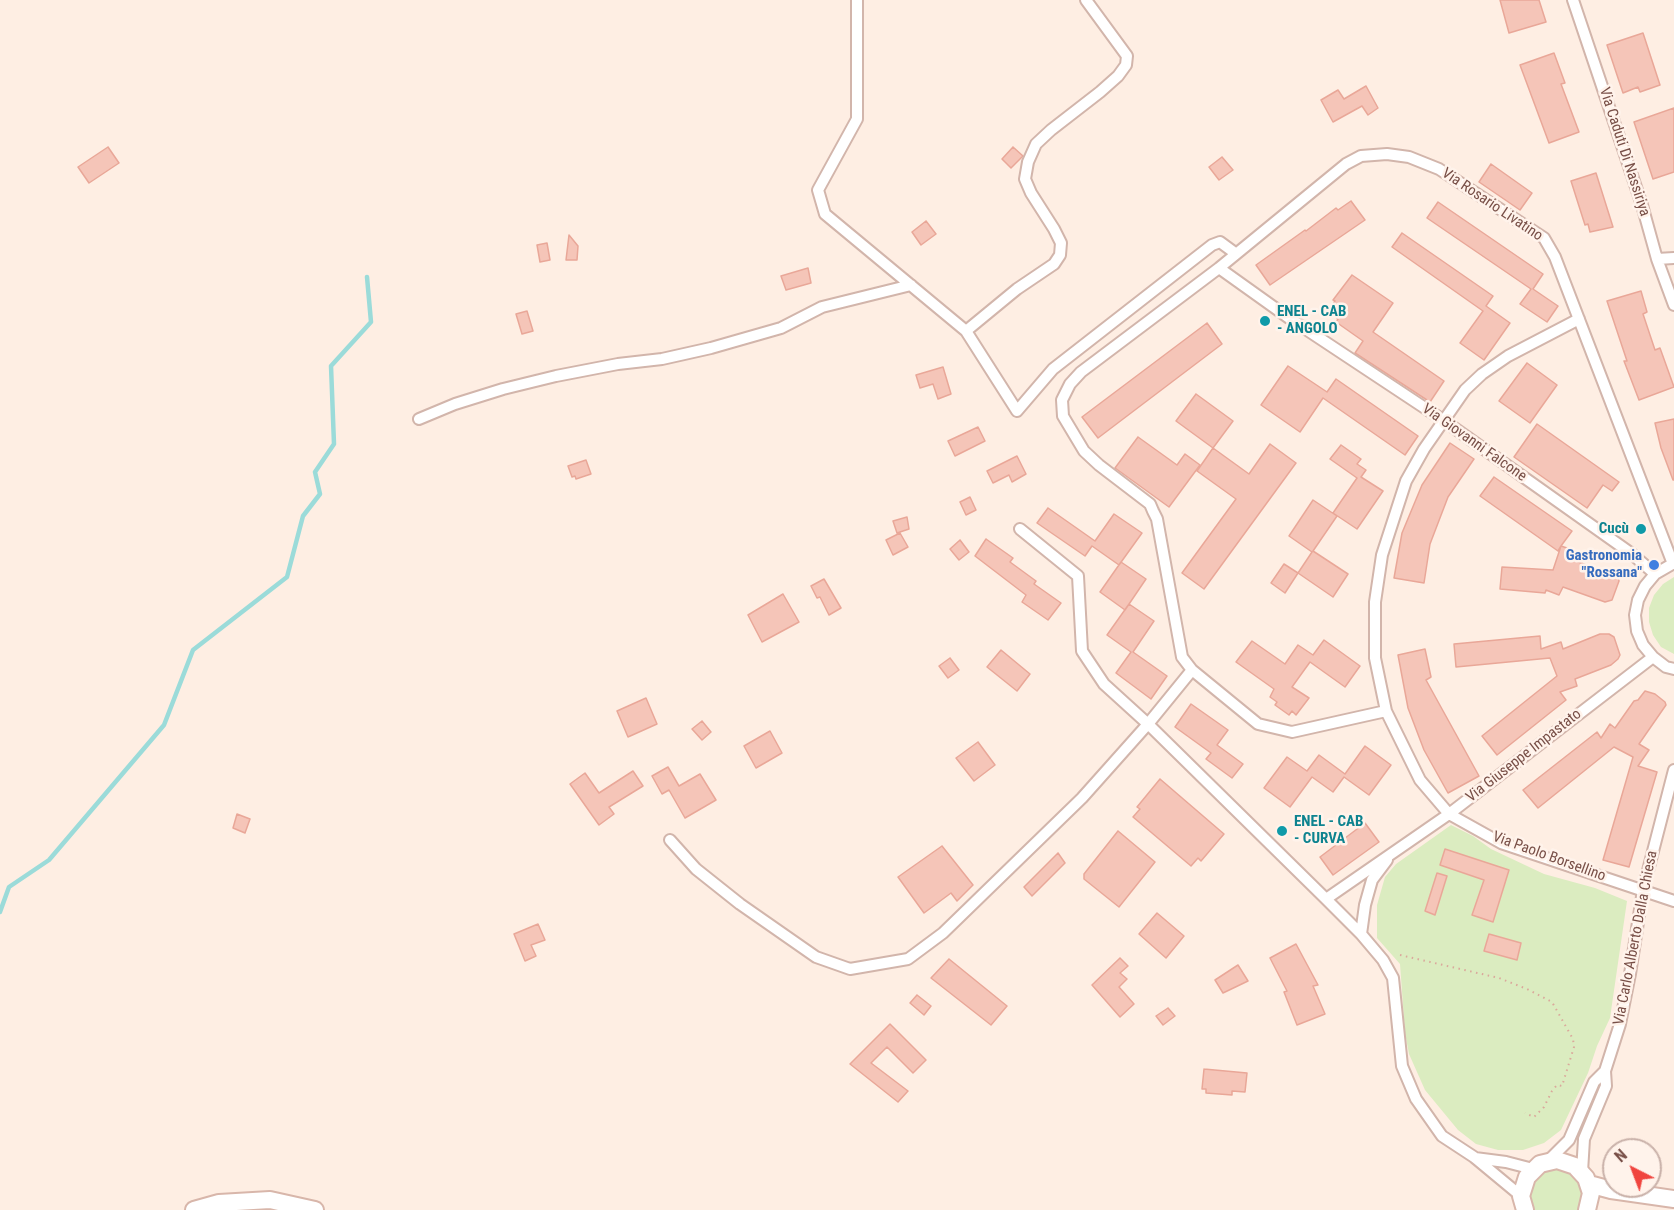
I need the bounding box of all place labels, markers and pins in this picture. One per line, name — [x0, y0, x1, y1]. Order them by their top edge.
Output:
place label: ENEL - CAB - ANGOLO — [1277, 303, 1346, 338]
marker: ENEL - CAB - ANGOLO — [1258, 314, 1272, 328]
place label: Cucù — [1599, 520, 1629, 538]
marker: Cucù — [1634, 522, 1648, 536]
place label: Gastronomia "Rossana" — [1566, 547, 1642, 582]
marker: Gastronomia "Rossana" — [1647, 558, 1661, 572]
place label: ENEL - CAB - CURVA — [1294, 813, 1363, 848]
marker: ENEL - CAB - CURVA — [1275, 824, 1289, 838]

